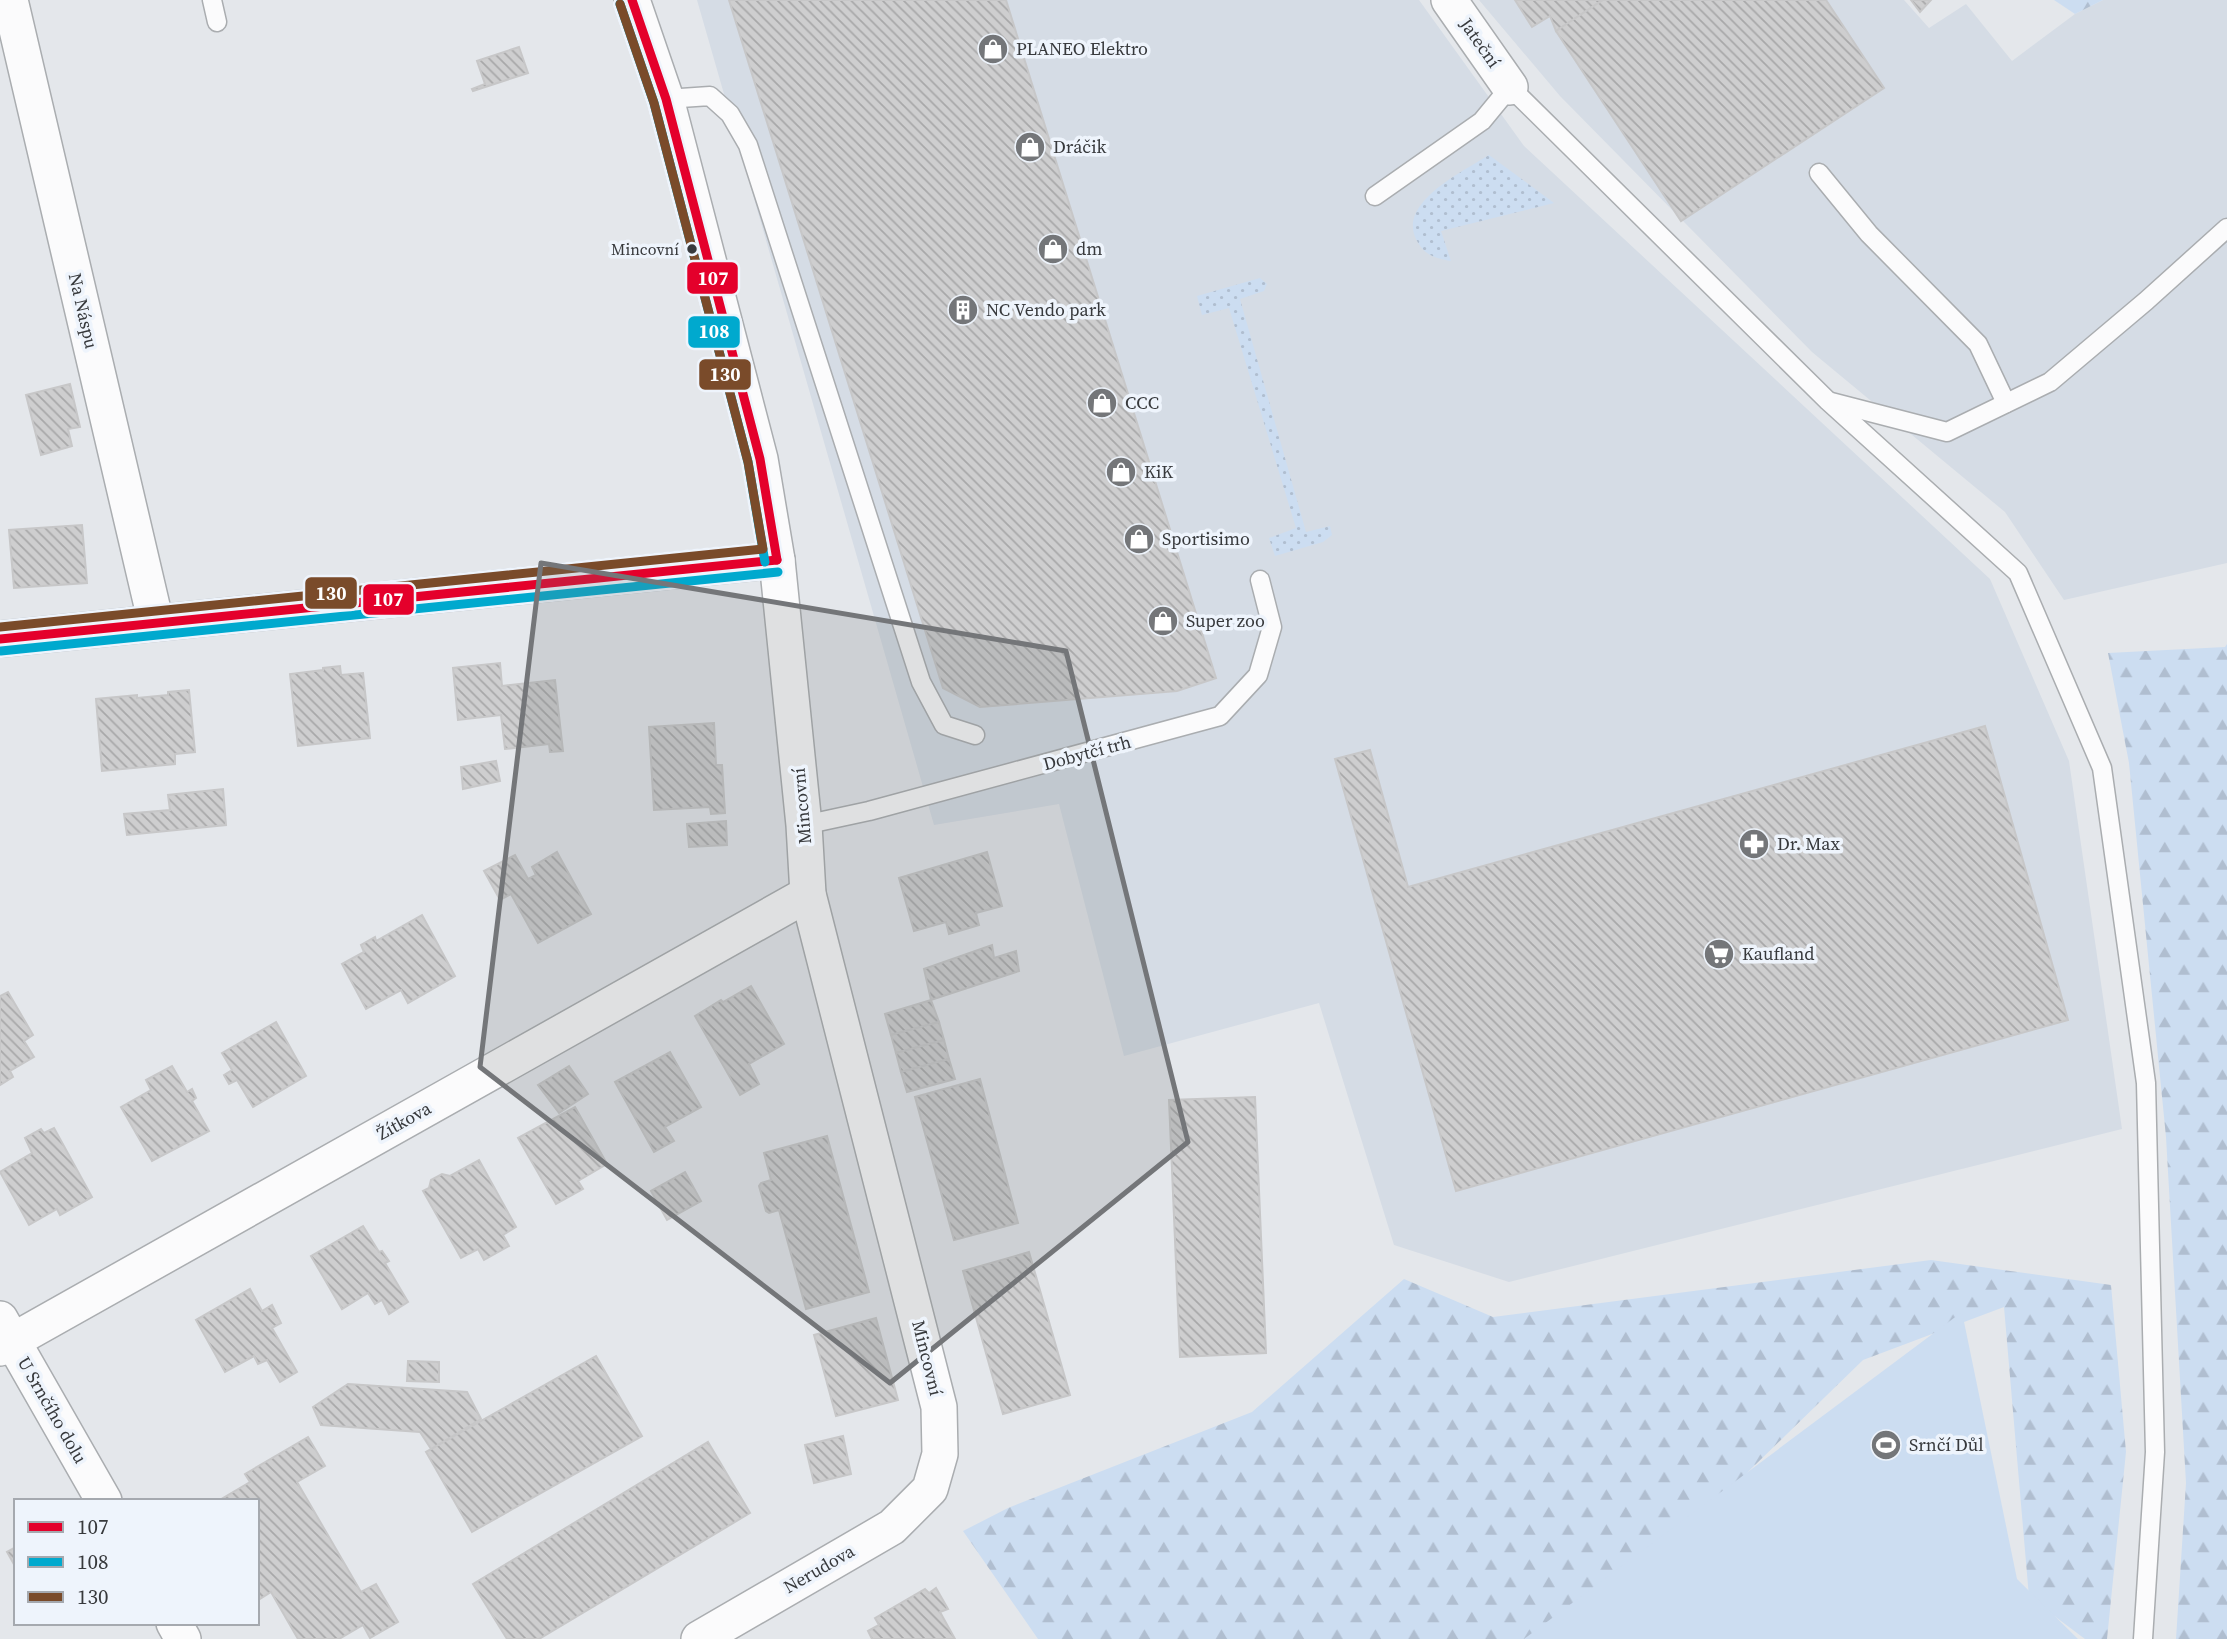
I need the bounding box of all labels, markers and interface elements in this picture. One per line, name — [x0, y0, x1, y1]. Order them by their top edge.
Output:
street label: Jateční — [1454, 12, 1507, 73]
shop icon: PLANEO Elektro — [976, 32, 1010, 66]
place label: PLANEO Elektro — [1016, 36, 1148, 61]
shop icon: Dráčik — [1013, 130, 1047, 164]
place label: Dráčik — [1053, 134, 1107, 159]
shop icon: dm — [1036, 232, 1070, 266]
place label: dm — [1076, 236, 1102, 261]
place label: Mincovní — [611, 238, 679, 260]
marker: Mincovní — [685, 242, 699, 256]
line badge: 107 — [686, 261, 739, 295]
text: 107 — [698, 265, 728, 291]
street label: Na Náspu — [63, 271, 104, 351]
building icon: NC Vendo park — [946, 293, 980, 327]
place label: NC Vendo park — [986, 297, 1106, 322]
line badge: 108 — [687, 315, 741, 349]
text: 108 — [699, 318, 729, 344]
line badge: 130 — [698, 358, 752, 391]
text: 130 — [710, 361, 740, 387]
shop icon: CCC — [1085, 386, 1119, 420]
place label: CCC — [1125, 390, 1159, 415]
shop icon: KiK — [1104, 455, 1138, 489]
place label: KiK — [1144, 459, 1173, 484]
shop icon: Sportisimo — [1122, 522, 1156, 556]
place label: Sportisimo — [1162, 526, 1250, 551]
line badge: 130 — [304, 576, 358, 610]
text: 130 — [316, 580, 346, 606]
line badge: 107 — [362, 583, 415, 616]
text: 107 — [373, 586, 403, 612]
shop icon: Super zoo — [1146, 604, 1180, 638]
place label: Super zoo — [1186, 608, 1265, 633]
street label: Dobytčí trh — [1040, 729, 1134, 776]
street label: Mincovní — [786, 767, 817, 845]
pharmacy icon: Dr. Max — [1737, 827, 1771, 861]
place label: Dr. Max — [1777, 831, 1840, 856]
supermarket icon: Kaufland — [1702, 937, 1736, 971]
place label: Kaufland — [1742, 941, 1815, 966]
street label: Žítkova — [372, 1095, 436, 1146]
street label: Mincovní — [906, 1318, 949, 1398]
street label: U Srnčího dolu — [12, 1352, 93, 1468]
sports icon: Srnčí Důl — [1869, 1428, 1903, 1462]
place label: Srnčí Důl — [1909, 1432, 1984, 1457]
legend — [14, 1499, 259, 1625]
text: 107 — [77, 1512, 109, 1541]
street label: Nerudova — [779, 1538, 860, 1599]
text: 108 — [77, 1547, 109, 1576]
text: 130 — [77, 1582, 109, 1611]

